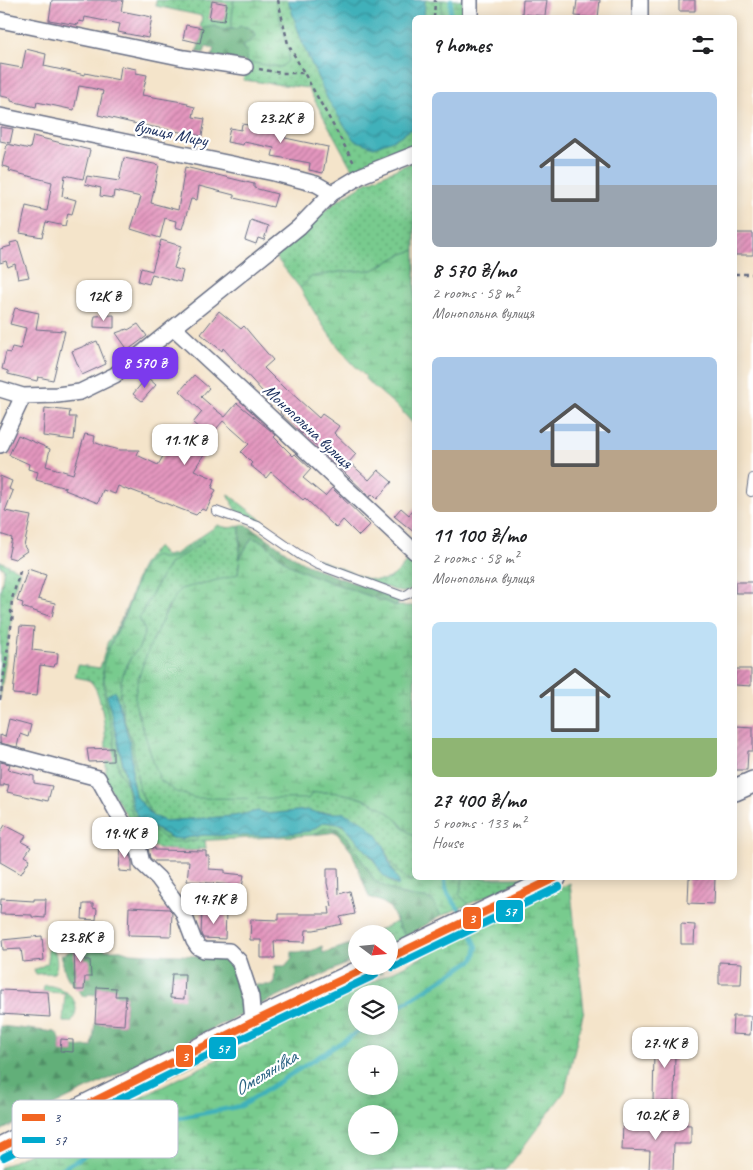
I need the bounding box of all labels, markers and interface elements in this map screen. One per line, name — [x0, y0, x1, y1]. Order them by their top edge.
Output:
icon: filters — [689, 31, 717, 59]
text: 9 homes — [432, 32, 491, 58]
pin: 23.2K ₴ — [235, 102, 327, 144]
text: 23.2K ₴ — [259, 108, 303, 128]
street label: вулиця Миру — [132, 114, 212, 152]
icon: home — [530, 125, 620, 215]
text: 8 570 ₴/mo — [432, 257, 516, 283]
pin: 12K ₴ — [69, 280, 139, 322]
text: 2 rooms · 58 m² — [432, 283, 518, 303]
text: 12K ₴ — [87, 286, 121, 306]
text: Монопольна вулиця — [432, 303, 534, 323]
pin: 8 570 ₴ — [99, 346, 191, 389]
text: 8 570 ₴ — [123, 353, 167, 373]
street label: Монопольна вулиця — [258, 379, 359, 474]
icon: home — [530, 390, 620, 480]
pin: 11.1K ₴ — [139, 424, 231, 466]
text: 11.1K ₴ — [163, 430, 207, 450]
text: 11 100 ₴/mo — [432, 522, 526, 548]
text: 2 rooms · 58 m² — [432, 548, 518, 568]
text: Монопольна вулиця — [432, 568, 534, 588]
icon: home — [530, 655, 620, 745]
text: 27 400 ₴/mo — [432, 787, 526, 813]
text: 5 rooms · 133 m² — [432, 813, 526, 833]
pin: 19.4K ₴ — [79, 816, 171, 859]
text: 19.4K ₴ — [103, 823, 147, 843]
text: House — [432, 833, 463, 853]
pin: 14.7K ₴ — [168, 882, 260, 925]
text: 14.7K ₴ — [192, 889, 236, 909]
line badge: 57 — [495, 899, 524, 923]
text: 57 — [504, 903, 518, 920]
line badge: 3 — [462, 906, 482, 930]
text: 3 — [469, 910, 477, 927]
pin: 23.8K ₴ — [35, 920, 127, 963]
north arrow — [348, 925, 398, 975]
map controls — [348, 925, 398, 1155]
text: 23.8K ₴ — [59, 927, 103, 947]
button: layers — [348, 985, 398, 1035]
pin: 27.4K ₴ — [619, 1026, 711, 1069]
text: 27.4K ₴ — [643, 1033, 687, 1053]
line badge: 57 — [208, 1036, 237, 1060]
text: 57 — [217, 1040, 231, 1057]
line badge: 3 — [175, 1044, 194, 1068]
water label: Омелянівка — [230, 1044, 303, 1101]
button: + — [348, 1045, 398, 1095]
text: 3 — [182, 1048, 190, 1065]
pin: 10.2K ₴ — [610, 1098, 702, 1141]
legend — [12, 1100, 178, 1158]
button: − — [348, 1105, 398, 1155]
text: 10.2K ₴ — [634, 1105, 678, 1125]
text: 3 — [54, 1109, 62, 1126]
text: 57 — [54, 1132, 67, 1149]

